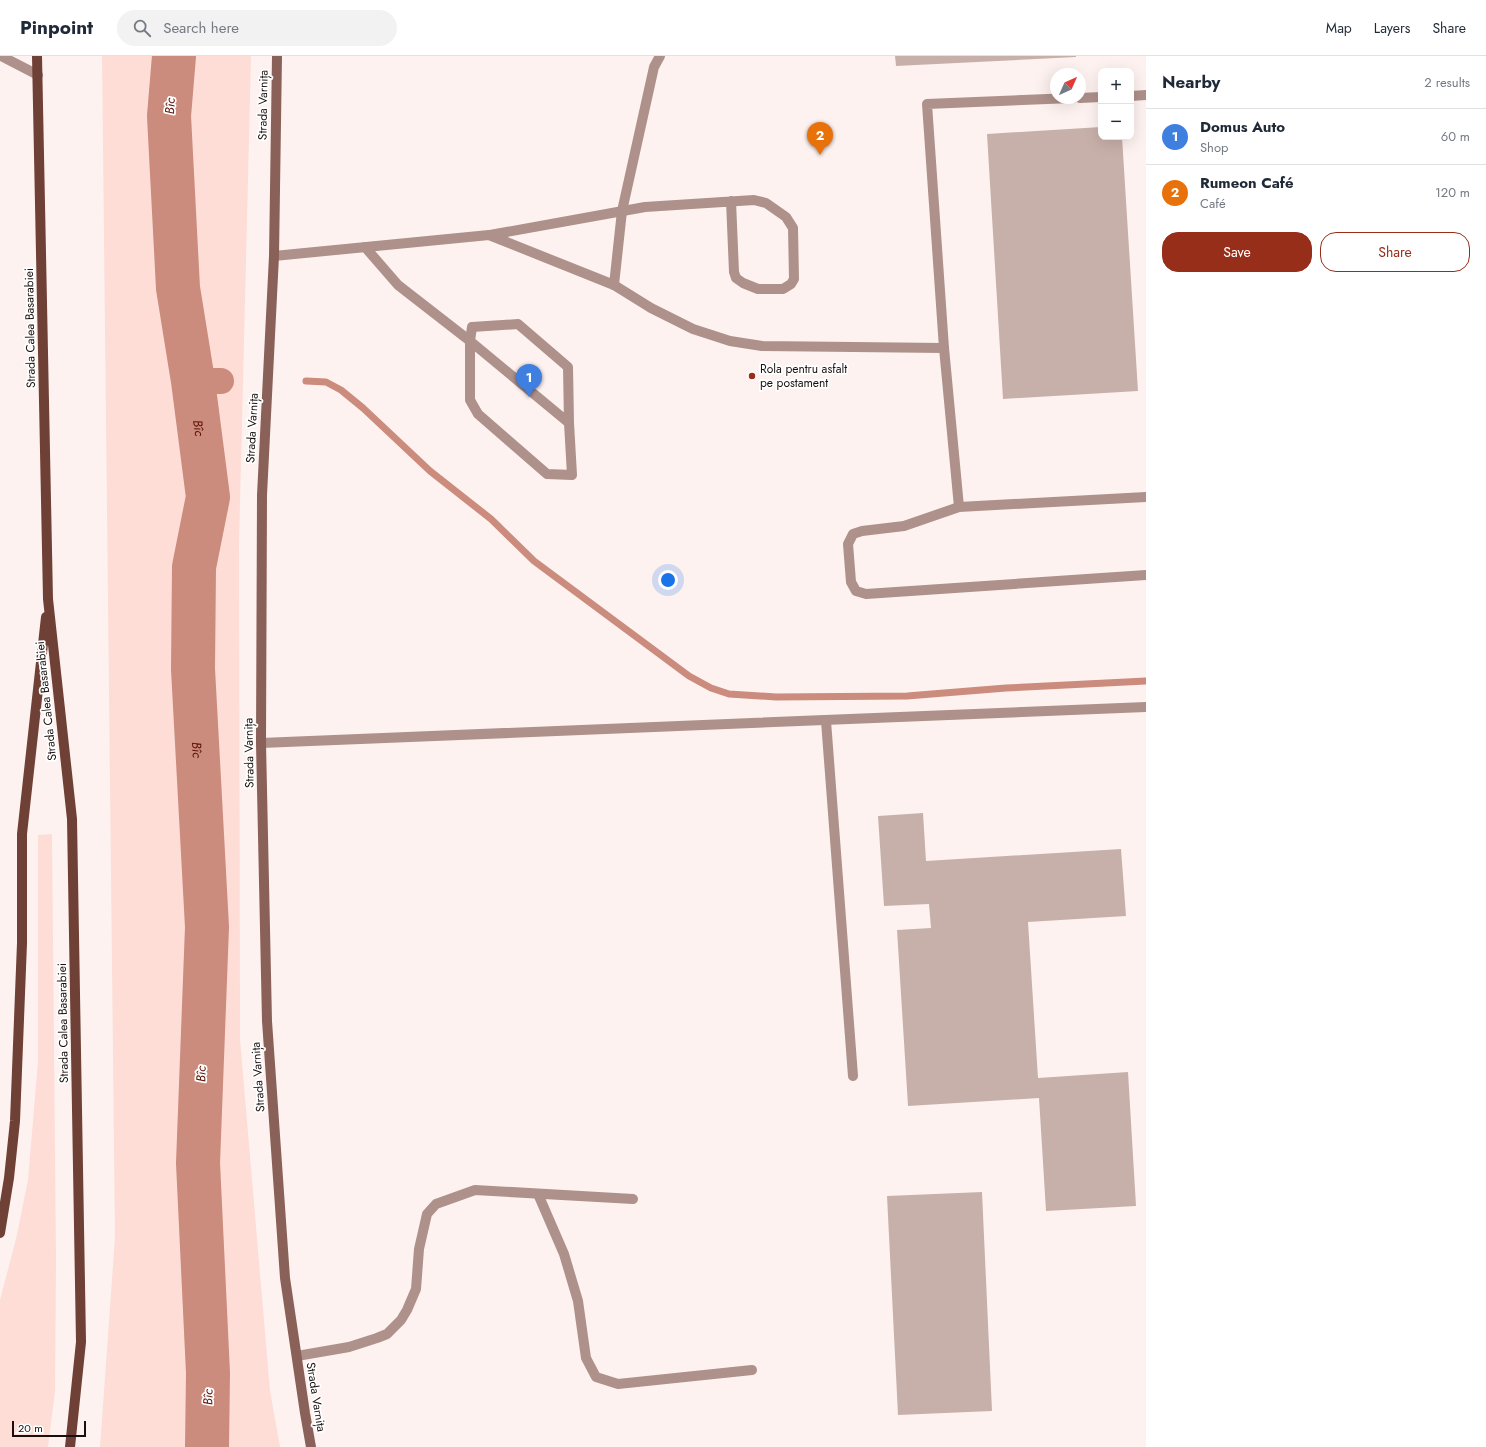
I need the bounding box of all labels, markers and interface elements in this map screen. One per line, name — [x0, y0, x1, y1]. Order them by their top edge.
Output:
search box — [117, 10, 397, 46]
text: Pinpoint — [20, 14, 93, 41]
icon: search — [131, 17, 153, 39]
text: Search here — [163, 17, 239, 39]
text: Map — [1326, 18, 1352, 38]
text: Layers — [1374, 18, 1410, 38]
text: Share — [1432, 18, 1466, 38]
north arrow — [1050, 68, 1086, 104]
map controls — [1098, 68, 1134, 140]
button: + — [1098, 68, 1134, 104]
street label: Strada Varnița — [253, 70, 273, 140]
text: Nearby — [1162, 70, 1220, 94]
text: 2 results — [1424, 73, 1470, 92]
water label: Bîc — [160, 97, 180, 115]
button: − — [1098, 104, 1134, 140]
text: Domus Auto — [1200, 116, 1285, 138]
pin: 2 — [807, 122, 833, 155]
text: 1 — [1172, 127, 1178, 146]
text: 60 m — [1441, 127, 1470, 146]
text: Shop — [1200, 138, 1228, 157]
text: Rumeon Café — [1200, 172, 1294, 194]
text: 2 — [1171, 183, 1179, 202]
text: 120 m — [1435, 183, 1470, 202]
text: Café — [1200, 194, 1226, 213]
button: Save — [1162, 232, 1312, 272]
button: Share — [1320, 232, 1470, 272]
street label: Strada Calea Basarabiei — [20, 268, 40, 388]
place label: Rola pentru asfalt pe postament — [760, 360, 847, 392]
pin: 1 — [516, 364, 542, 397]
marker: Rola pentru asfalt pe postament — [747, 371, 757, 381]
street label: Strada Varnița — [241, 392, 263, 464]
water label: Bîc — [189, 419, 210, 437]
your location — [658, 570, 678, 590]
street label: Strada Calea Basarabiei — [31, 640, 61, 762]
street label: Strada Varnița — [239, 718, 259, 788]
water label: Bîc — [187, 741, 207, 759]
street label: Strada Calea Basarabiei — [53, 963, 73, 1083]
street label: Strada Varnița — [247, 1041, 269, 1113]
water label: Bîc — [191, 1065, 211, 1083]
street label: Strada Varnița — [302, 1361, 330, 1433]
water label: Bîc — [198, 1389, 218, 1405]
scale bar — [12, 1419, 86, 1438]
text: 20 m — [18, 1420, 43, 1436]

